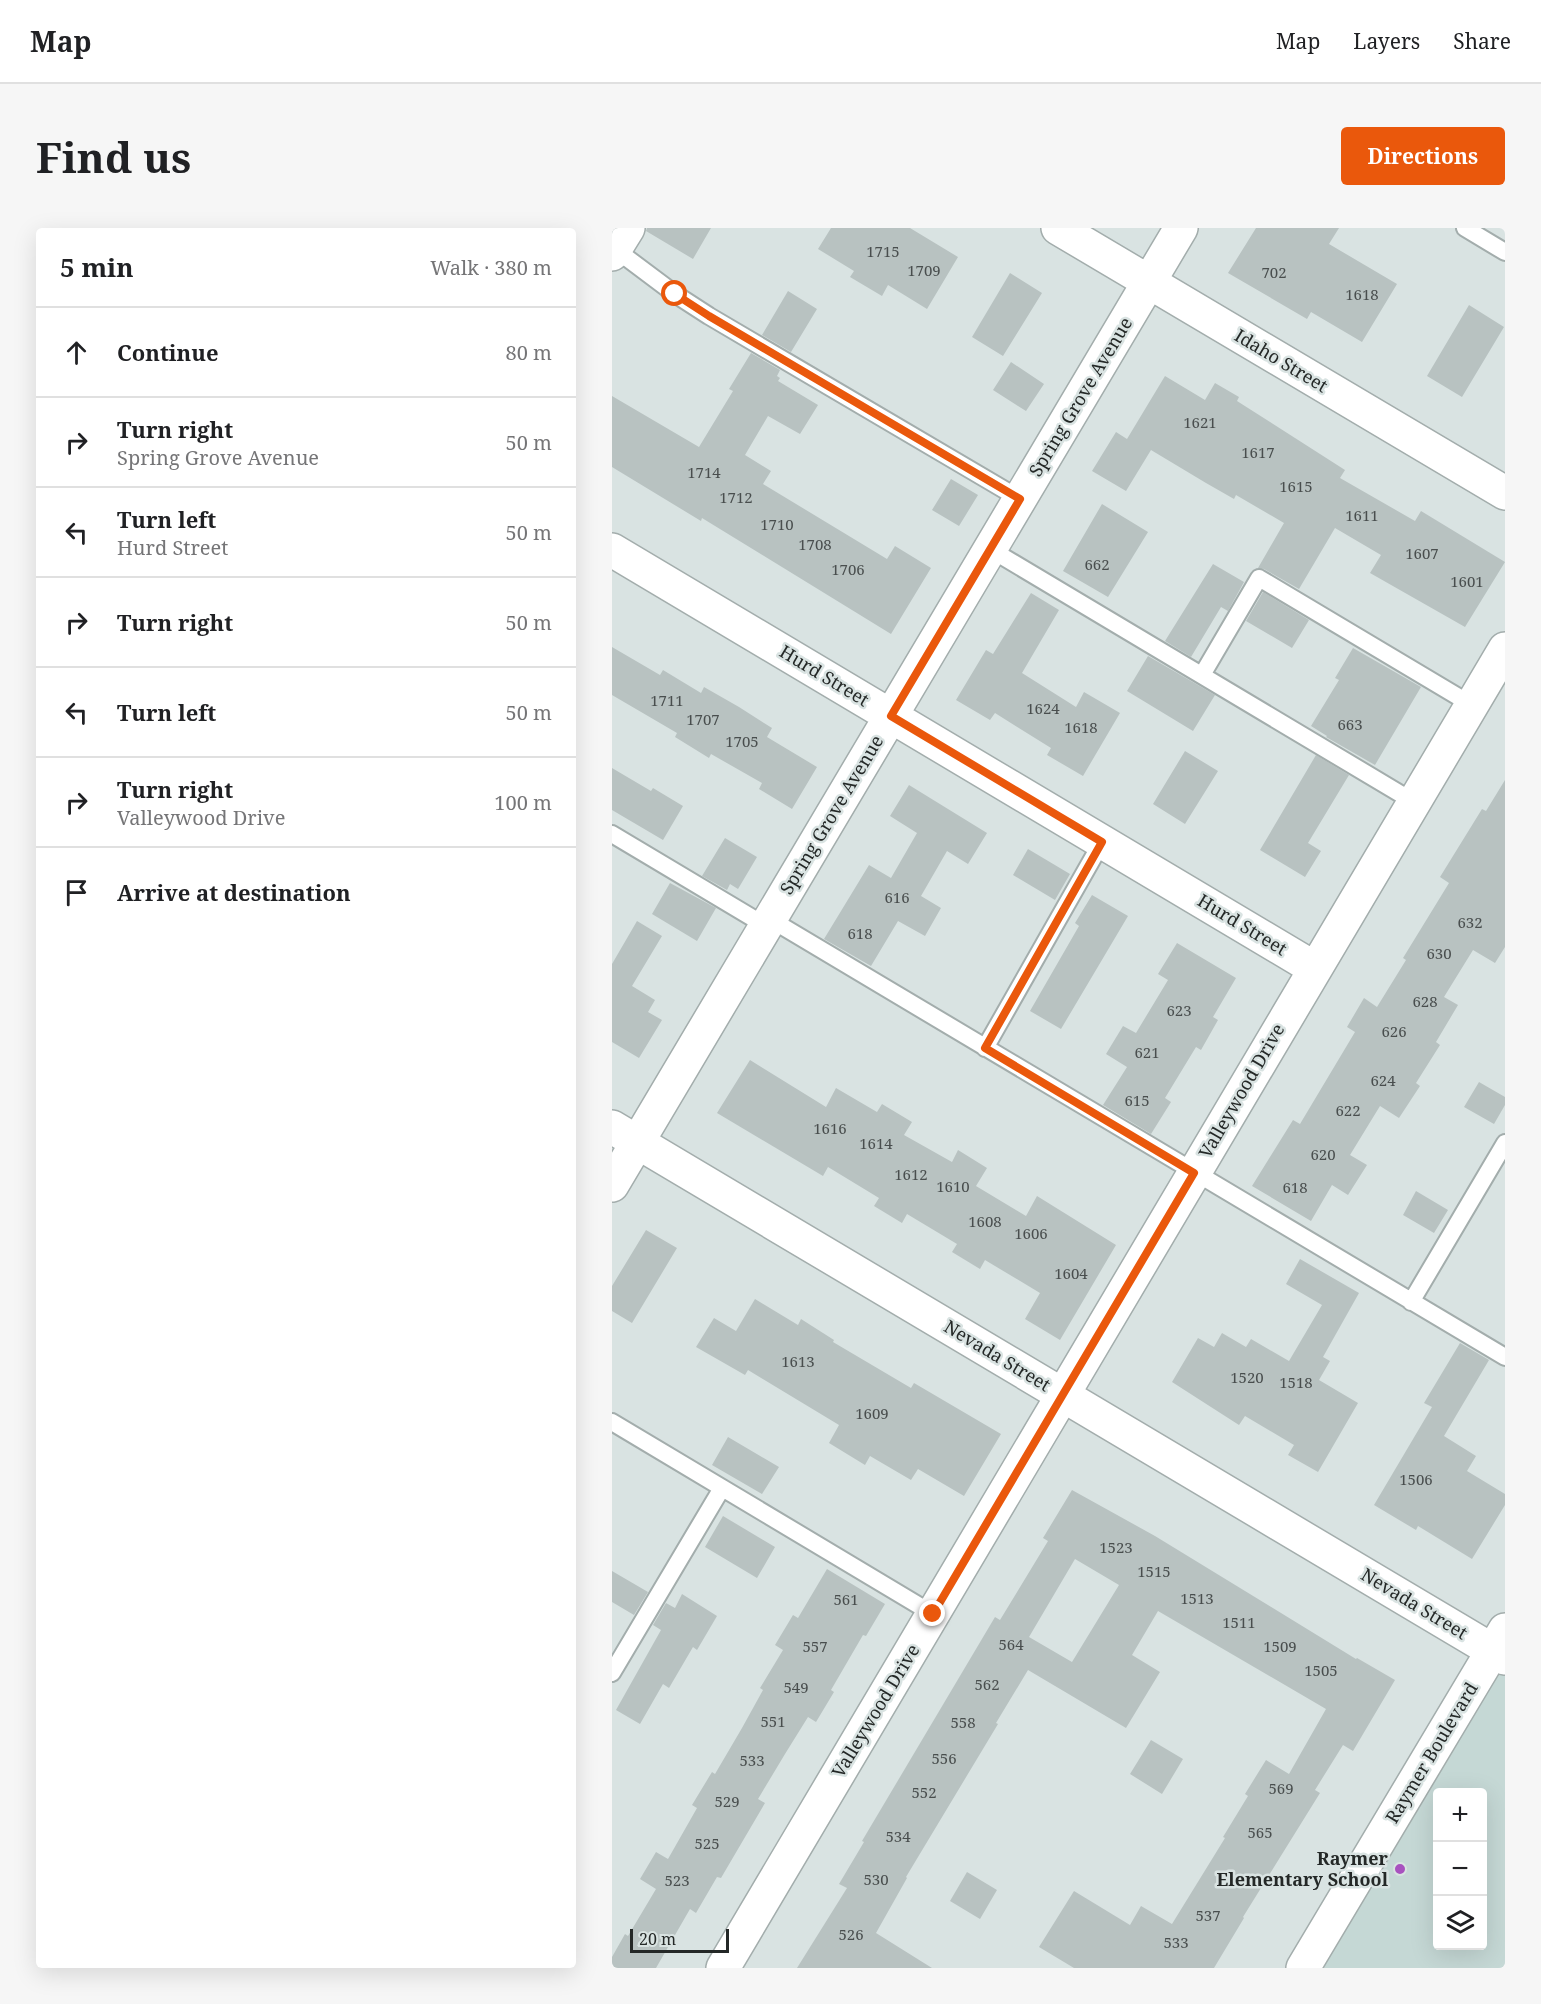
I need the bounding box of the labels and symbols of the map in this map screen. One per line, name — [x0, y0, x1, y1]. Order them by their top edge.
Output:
house number: 1715 — [866, 241, 900, 261]
house number: 1709 — [907, 260, 941, 280]
house number: 702 — [1261, 262, 1287, 282]
route start — [661, 280, 687, 306]
house number: 1618 — [1345, 284, 1379, 304]
street label: Spring Grove Avenue — [1023, 312, 1137, 481]
street label: Idaho Street — [1231, 323, 1332, 397]
house number: 1621 — [1183, 412, 1217, 432]
house number: 1617 — [1241, 442, 1275, 462]
house number: 1714 — [687, 462, 721, 482]
house number: 1615 — [1279, 476, 1313, 496]
house number: 1712 — [719, 487, 753, 507]
house number: 1611 — [1345, 505, 1379, 525]
house number: 1710 — [760, 514, 794, 534]
house number: 1708 — [798, 534, 832, 554]
house number: 1607 — [1405, 543, 1439, 563]
house number: 662 — [1084, 554, 1110, 574]
house number: 1706 — [831, 559, 865, 579]
house number: 1601 — [1450, 571, 1484, 591]
street label: Hurd Street — [775, 639, 874, 711]
house number: 1711 — [650, 690, 684, 710]
house number: 1624 — [1026, 698, 1060, 718]
house number: 1707 — [686, 709, 720, 729]
house number: 663 — [1337, 714, 1363, 734]
house number: 1618 — [1064, 717, 1098, 737]
street label: Spring Grove Avenue — [774, 730, 888, 899]
house number: 1705 — [725, 731, 759, 751]
house number: 616 — [884, 887, 910, 907]
street label: Hurd Street — [1193, 888, 1292, 960]
house number: 632 — [1457, 912, 1483, 932]
house number: 618 — [847, 923, 873, 943]
house number: 630 — [1426, 943, 1452, 963]
house number: 628 — [1412, 991, 1438, 1011]
house number: 623 — [1166, 1000, 1192, 1020]
street label: Valleywood Drive — [1193, 1019, 1289, 1162]
house number: 626 — [1381, 1021, 1407, 1041]
house number: 621 — [1134, 1042, 1160, 1062]
house number: 624 — [1370, 1070, 1396, 1090]
house number: 615 — [1124, 1090, 1150, 1110]
house number: 622 — [1335, 1100, 1361, 1120]
house number: 1616 — [813, 1118, 847, 1138]
house number: 1614 — [859, 1133, 893, 1153]
house number: 620 — [1310, 1144, 1336, 1164]
house number: 1612 — [894, 1164, 928, 1184]
house number: 1610 — [936, 1176, 970, 1196]
house number: 618 — [1282, 1177, 1308, 1197]
house number: 1608 — [968, 1211, 1002, 1231]
house number: 1606 — [1014, 1223, 1048, 1243]
house number: 1604 — [1054, 1263, 1088, 1283]
street label: Nevada Street — [940, 1314, 1055, 1396]
house number: 1613 — [781, 1351, 815, 1371]
house number: 1520 — [1230, 1367, 1264, 1387]
house number: 1518 — [1279, 1372, 1313, 1392]
house number: 1609 — [855, 1403, 889, 1423]
house number: 1506 — [1399, 1469, 1433, 1489]
house number: 1523 — [1099, 1537, 1133, 1557]
house number: 1515 — [1137, 1561, 1171, 1581]
street label: Nevada Street — [1357, 1562, 1472, 1644]
house number: 1513 — [1180, 1588, 1214, 1608]
house number: 561 — [833, 1589, 859, 1609]
route end — [919, 1600, 945, 1626]
house number: 1511 — [1222, 1612, 1256, 1632]
house number: 564 — [998, 1634, 1024, 1654]
house number: 557 — [802, 1636, 828, 1656]
house number: 1509 — [1263, 1636, 1297, 1656]
street label: Valleywood Drive — [826, 1639, 924, 1782]
house number: 1505 — [1304, 1660, 1338, 1680]
house number: 562 — [974, 1674, 1000, 1694]
house number: 549 — [783, 1677, 809, 1697]
street label: Raymer Boulevard — [1380, 1678, 1483, 1827]
house number: 551 — [760, 1711, 786, 1731]
house number: 558 — [950, 1712, 976, 1732]
house number: 556 — [931, 1748, 957, 1768]
house number: 533 — [739, 1750, 765, 1770]
house number: 569 — [1268, 1778, 1294, 1798]
house number: 552 — [911, 1782, 937, 1802]
house number: 529 — [714, 1791, 740, 1811]
house number: 565 — [1247, 1822, 1273, 1842]
house number: 534 — [885, 1826, 911, 1846]
house number: 525 — [694, 1833, 720, 1853]
place label: Raymer Elementary School — [1217, 1846, 1389, 1891]
marker: Raymer Elementary School — [1393, 1862, 1407, 1876]
house number: 530 — [863, 1869, 889, 1889]
house number: 523 — [664, 1870, 690, 1890]
house number: 537 — [1195, 1905, 1221, 1925]
house number: 526 — [838, 1924, 864, 1944]
scale bar — [630, 1926, 729, 1954]
house number: 533 — [1163, 1932, 1189, 1952]

